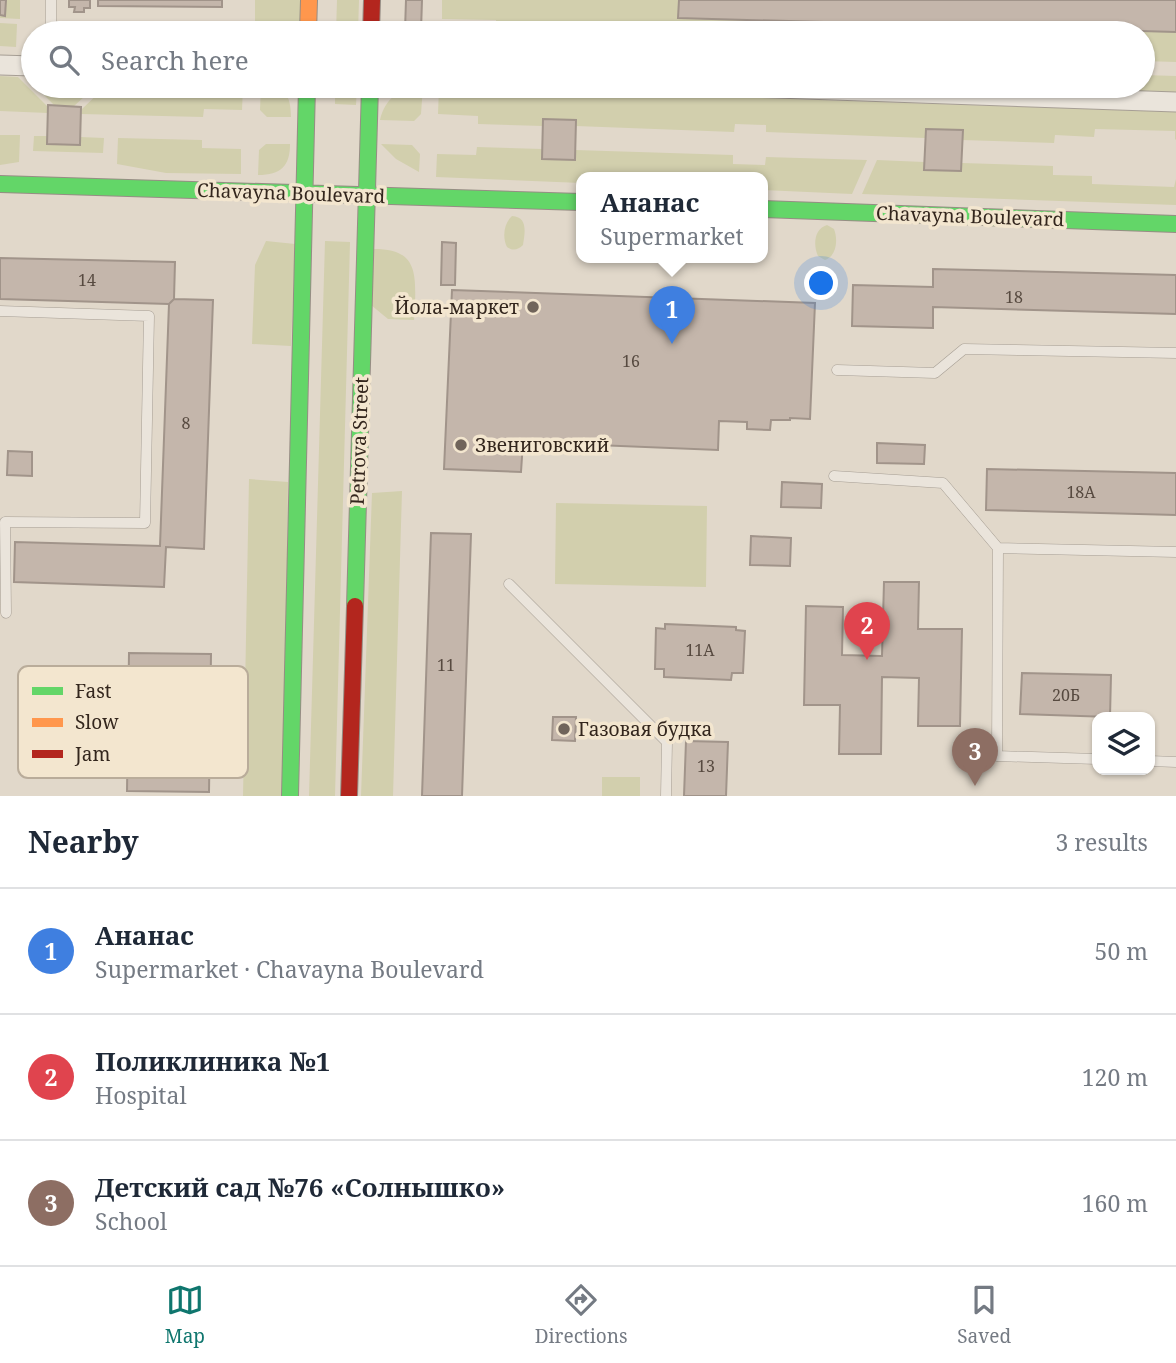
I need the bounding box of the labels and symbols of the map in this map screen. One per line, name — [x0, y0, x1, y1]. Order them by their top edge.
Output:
street label: Chavayna Boulevard — [197, 177, 386, 209]
street label: Chavayna Boulevard — [876, 200, 1065, 232]
your location — [804, 266, 838, 300]
house number: 14 — [78, 269, 96, 291]
pin: 1 — [649, 286, 695, 344]
house number: 18 — [1005, 286, 1023, 308]
place label: Йола-маркет — [394, 294, 519, 320]
marker: Йола-маркет — [525, 299, 541, 315]
house number: 16 — [622, 350, 640, 372]
street label: Petrova Street — [344, 376, 374, 505]
house number: 8 — [182, 412, 191, 434]
place label: Звениговский — [475, 432, 609, 458]
marker: Звениговский — [453, 437, 469, 453]
house number: 18А — [1066, 481, 1096, 503]
pin: 2 — [844, 602, 890, 660]
house number: 11А — [685, 639, 715, 661]
house number: 11 — [437, 654, 455, 676]
legend — [18, 666, 248, 778]
text: Fast — [75, 678, 112, 704]
house number: 20Б — [1052, 684, 1080, 706]
text: Slow — [75, 709, 119, 735]
place label: Газовая будка — [578, 716, 712, 742]
marker: Газовая будка — [556, 721, 572, 737]
pin: 3 — [952, 728, 998, 786]
text: Jam — [74, 741, 110, 767]
house number: 13 — [697, 755, 715, 777]

